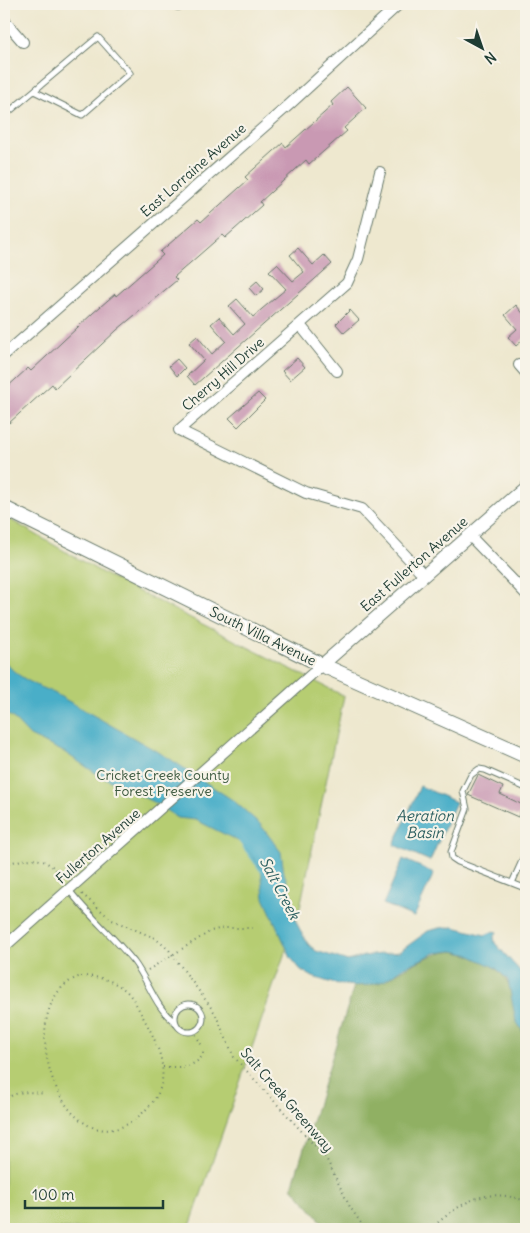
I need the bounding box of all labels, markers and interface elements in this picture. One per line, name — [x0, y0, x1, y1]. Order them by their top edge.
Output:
north arrow — [458, 22, 508, 72]
text: N — [481, 48, 500, 68]
street label: East Lorraine Avenue — [137, 119, 249, 221]
street label: Cherry Hill Drive — [178, 333, 268, 415]
street label: East Fullerton Avenue — [357, 512, 471, 616]
street label: South Villa Avenue — [207, 602, 319, 670]
park label: Cricket Creek County Forest Preserve — [96, 766, 230, 800]
street label: Fullerton Avenue — [52, 804, 144, 888]
water label: Aeration Basin — [396, 806, 454, 842]
water label: Salt Creek — [256, 853, 305, 924]
street label: Salt Creek Greenway — [237, 1044, 337, 1156]
scale bar — [25, 1178, 162, 1210]
text: 100 m — [32, 1185, 74, 1204]

